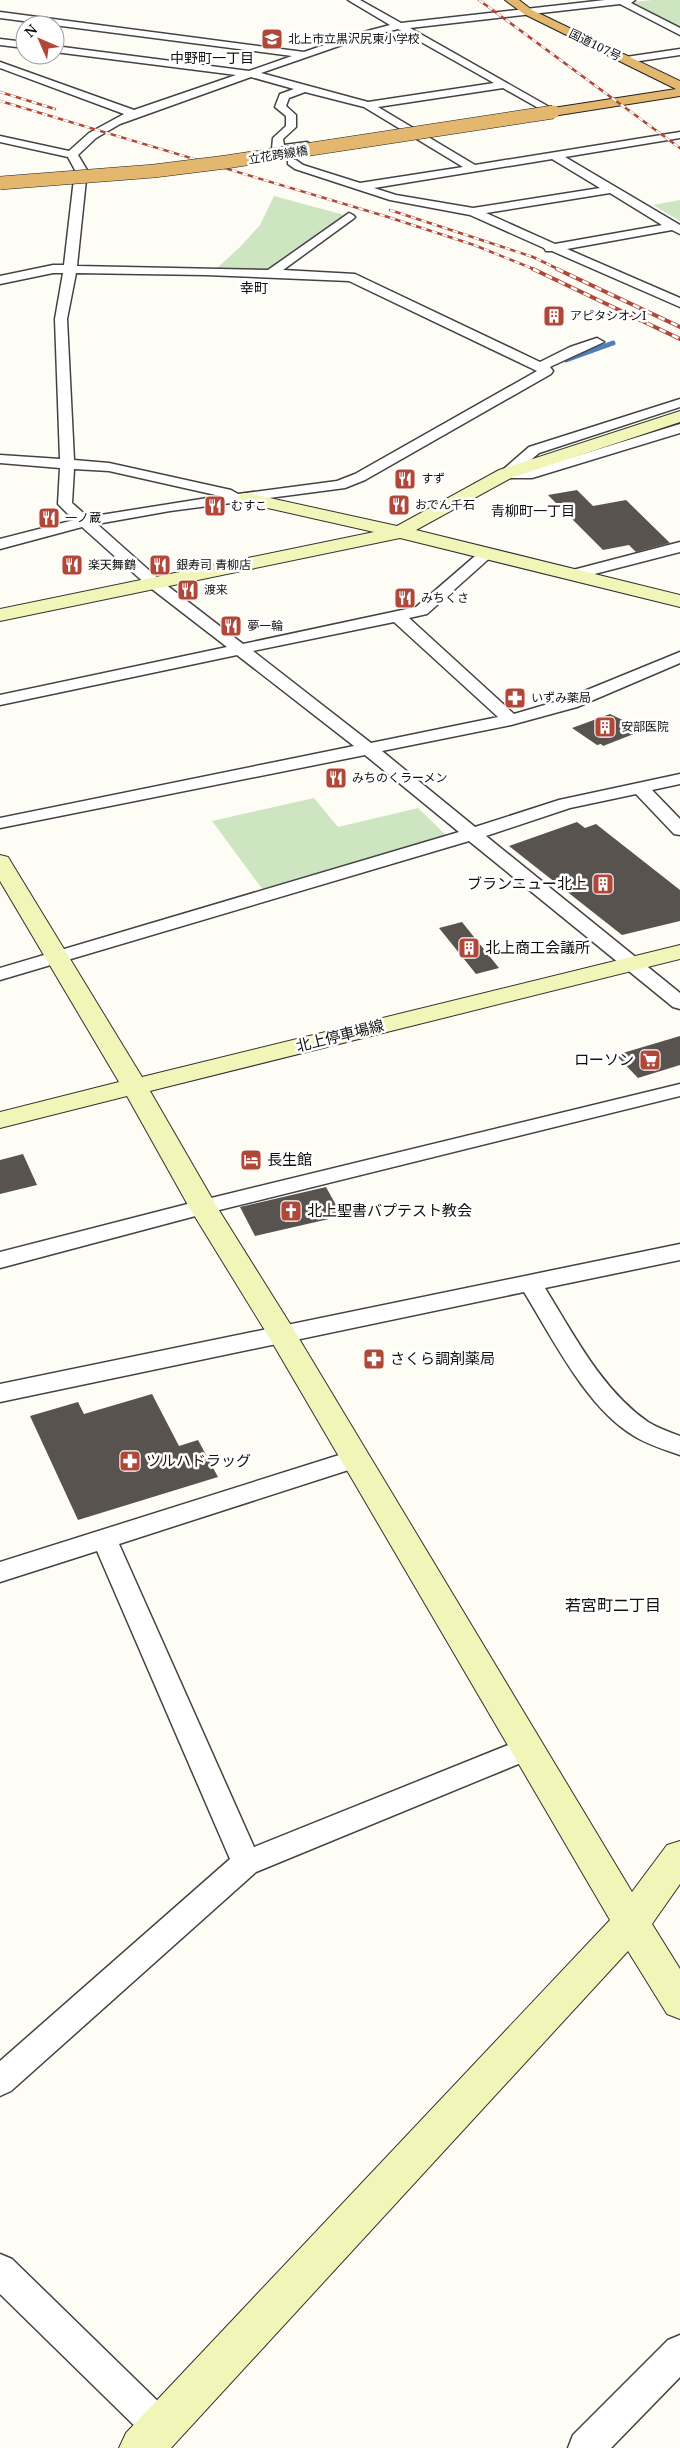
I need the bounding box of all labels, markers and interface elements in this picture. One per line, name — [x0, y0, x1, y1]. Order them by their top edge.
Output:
north arrow — [15, 15, 65, 65]
text: N — [20, 20, 41, 41]
street label: 国道107号 — [566, 25, 624, 64]
school or university icon: 北上市立黒沢尻東小学校 — [260, 27, 284, 51]
place label: 北上市立黒沢尻東小学校 — [288, 30, 420, 47]
district label: 中野町一丁目 — [170, 48, 254, 67]
street label: 立花跨線橋 — [247, 141, 309, 168]
district label: 幸町 — [240, 278, 268, 297]
building icon: アピタシオンI — [542, 304, 566, 328]
place label: アピタシオンI — [570, 307, 646, 324]
restaurant icon: すず — [393, 467, 417, 491]
place label: すず — [421, 470, 445, 487]
restaurant icon: おでん千石 — [387, 493, 411, 517]
restaurant icon: むすこ — [203, 494, 227, 518]
place label: おでん千石 — [415, 496, 475, 513]
place label: むすこ — [231, 497, 267, 514]
district label: 青柳町一丁目 — [491, 501, 575, 520]
restaurant icon: 一ノ蔵 — [37, 506, 61, 530]
place label: 一ノ蔵 — [65, 509, 101, 526]
restaurant icon: 楽天舞鶴 — [60, 553, 84, 577]
restaurant icon: 銀寿司 青柳店 — [148, 553, 172, 577]
place label: 楽天舞鶴 — [88, 556, 136, 573]
place label: 銀寿司 青柳店 — [176, 556, 251, 573]
restaurant icon: 渡来 — [176, 578, 200, 602]
place label: 渡来 — [204, 581, 228, 598]
restaurant icon: みちくさ — [393, 586, 417, 610]
place label: みちくさ — [421, 589, 469, 606]
restaurant icon: 夢一輪 — [219, 614, 243, 638]
place label: 夢一輪 — [247, 617, 283, 634]
pharmacy icon: いずみ薬局 — [503, 686, 527, 710]
place label: いずみ薬局 — [531, 689, 591, 706]
building icon: 安部医院 — [593, 715, 617, 739]
place label: 安部医院 — [621, 718, 669, 735]
restaurant icon: みちのくラーメン — [324, 766, 348, 790]
place label: みちのくラーメン — [352, 769, 448, 786]
building icon: ブランニュー北上 — [591, 872, 615, 896]
place label: ブランニュー北上 — [467, 873, 587, 893]
building icon: 北上商工会議所 — [457, 936, 481, 960]
place label: 北上商工会議所 — [485, 937, 590, 957]
street label: 北上停車場線 — [294, 1014, 386, 1056]
supermarket icon: ローソン — [638, 1048, 662, 1072]
place label: ローソン — [574, 1049, 634, 1069]
hotel icon: 長生館 — [239, 1148, 263, 1172]
place label: 長生館 — [267, 1149, 312, 1169]
church icon: 北上聖書バプテスト教会 — [279, 1199, 303, 1223]
place label: 北上聖書バプテスト教会 — [307, 1200, 472, 1220]
pharmacy icon: さくら調剤薬局 — [362, 1347, 386, 1371]
place label: さくら調剤薬局 — [390, 1348, 495, 1368]
pharmacy icon: ツルハドラッグ — [118, 1449, 142, 1473]
place label: ツルハドラッグ — [146, 1450, 251, 1470]
district label: 若宮町二丁目 — [565, 1594, 661, 1616]

